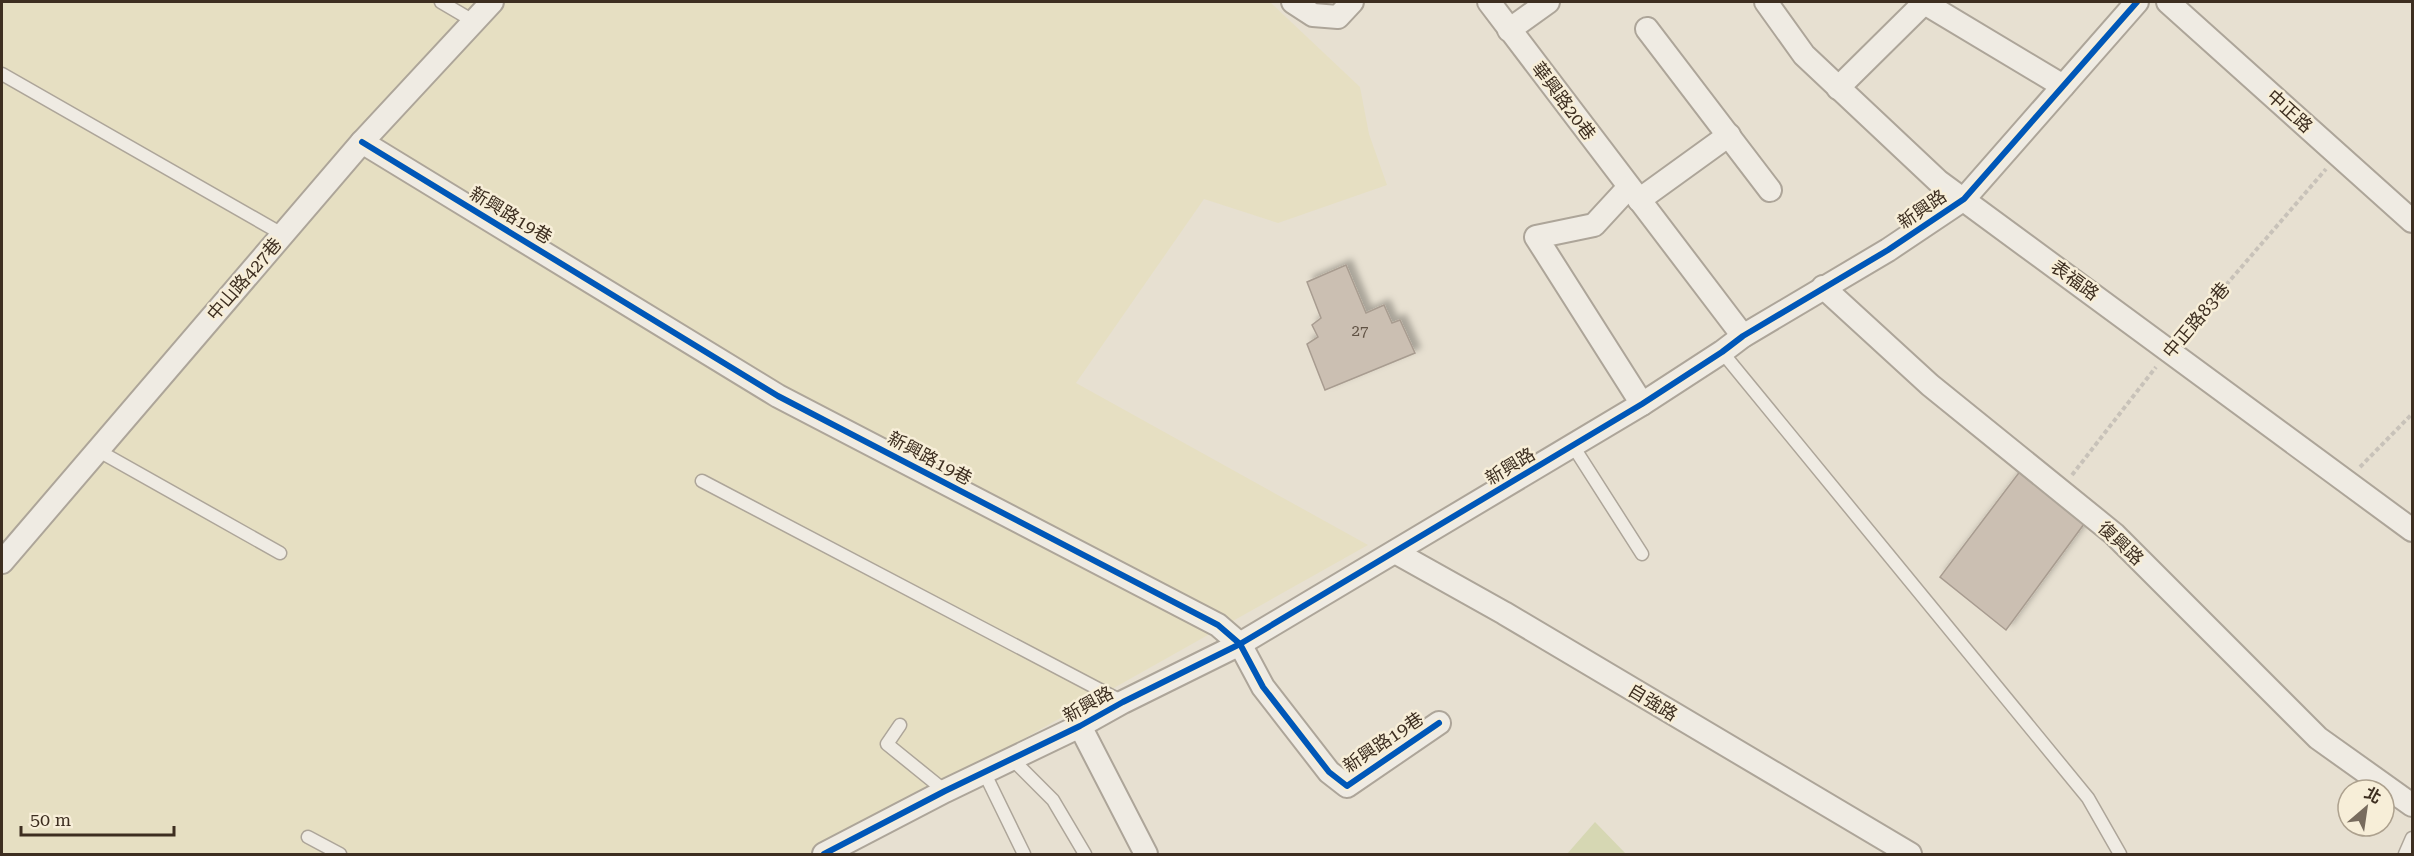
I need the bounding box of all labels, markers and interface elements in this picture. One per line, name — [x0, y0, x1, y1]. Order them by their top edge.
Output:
street label: 華興路20巷 — [1528, 58, 1600, 144]
street label: 中正路 — [2263, 85, 2317, 137]
street label: 新興路19巷 — [466, 182, 556, 248]
street label: 新興路 — [1894, 185, 1950, 233]
street label: 中山路427巷 — [203, 234, 285, 324]
street label: 表福路 — [2047, 256, 2103, 304]
street label: 中正路83巷 — [2158, 278, 2234, 362]
house number: 27 — [1352, 322, 1368, 340]
street label: 新興路19巷 — [884, 427, 976, 489]
street label: 新興路 — [1481, 443, 1539, 489]
street label: 復興路 — [2094, 517, 2148, 569]
street label: 自強路 — [1624, 679, 1682, 725]
street label: 新興路 — [1059, 682, 1117, 726]
street label: 新興路19巷 — [1339, 708, 1427, 776]
north arrow — [2336, 778, 2396, 838]
text: 北 — [2361, 783, 2385, 808]
scale bar — [21, 799, 174, 837]
text: 50 m — [30, 809, 71, 830]

